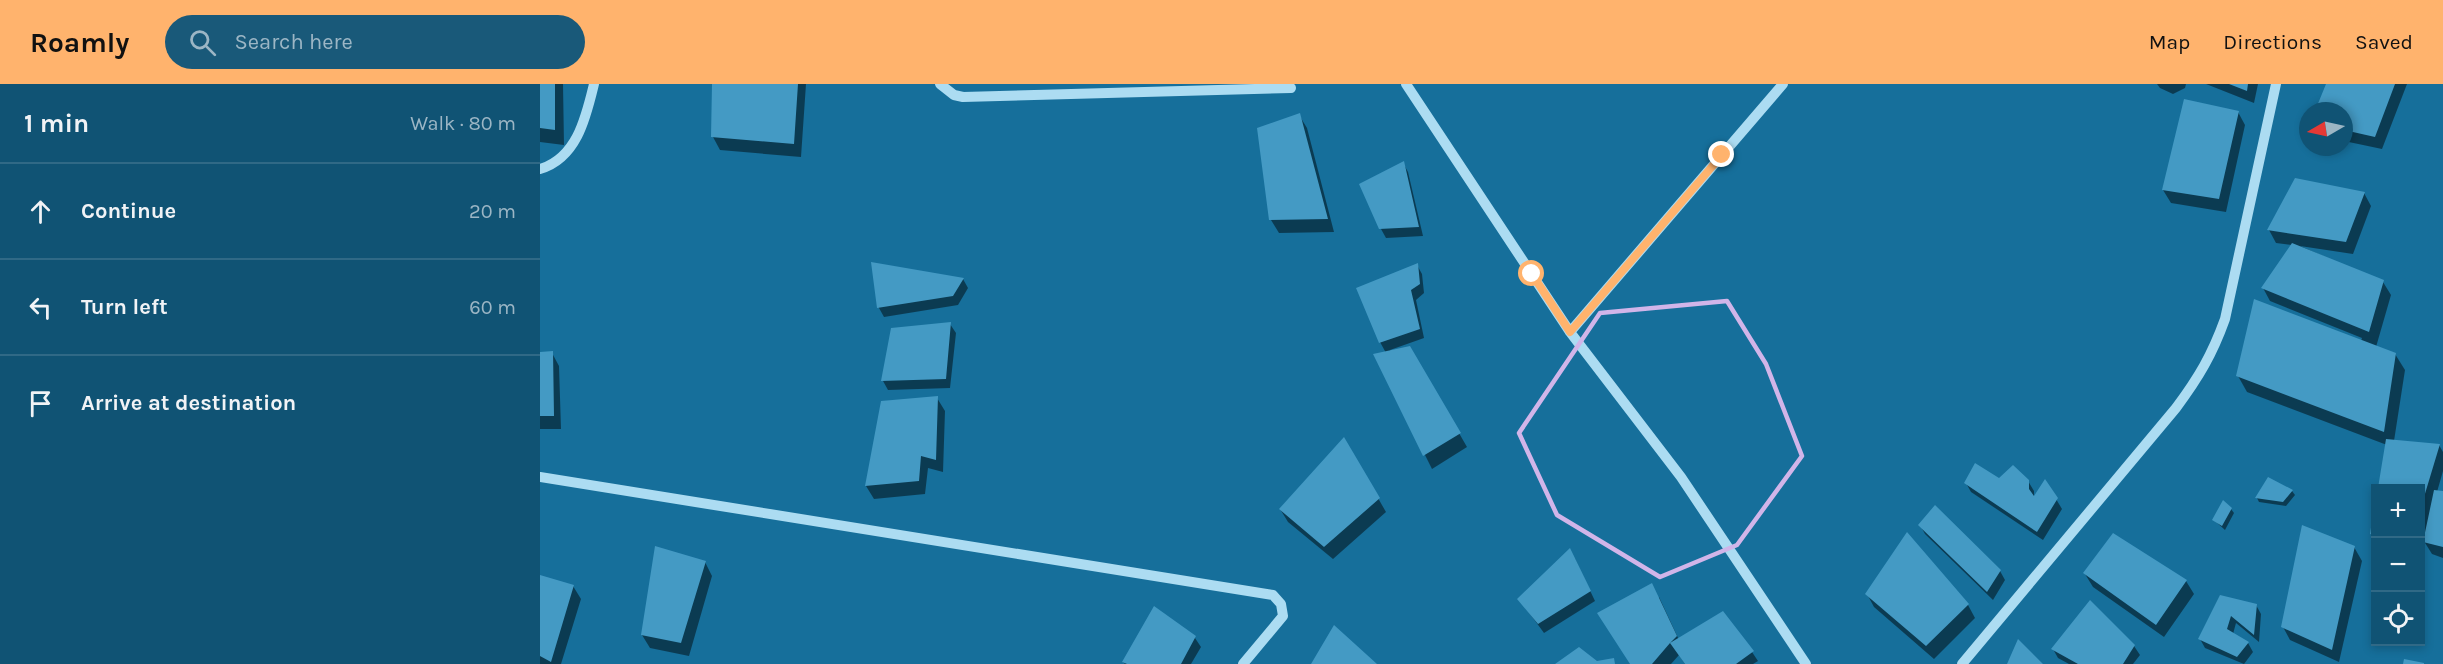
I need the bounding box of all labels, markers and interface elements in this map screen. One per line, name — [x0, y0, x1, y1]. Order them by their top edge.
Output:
search box — [165, 15, 585, 69]
text: Roamly — [30, 26, 129, 59]
icon: search — [186, 26, 219, 59]
text: Search here — [234, 29, 353, 55]
text: Map — [2149, 30, 2190, 54]
text: Directions — [2223, 30, 2322, 54]
text: Saved — [2355, 30, 2413, 54]
north arrow — [2299, 102, 2353, 156]
text: 1 min — [24, 108, 89, 139]
text: Walk · 80 m — [410, 112, 516, 135]
route end — [1708, 141, 1734, 167]
icon: ahead — [24, 195, 57, 228]
text: Continue — [81, 198, 176, 224]
text: 20 m — [469, 200, 516, 223]
route start — [1518, 260, 1544, 286]
icon: left — [24, 291, 57, 324]
text: Turn left — [81, 294, 168, 320]
text: 60 m — [469, 296, 516, 319]
icon: arrive — [24, 387, 57, 420]
text: Arrive at destination — [81, 390, 296, 416]
map controls — [2371, 484, 2425, 646]
button: + — [2371, 484, 2425, 538]
button: − — [2371, 538, 2425, 592]
button: locate — [2371, 592, 2425, 646]

